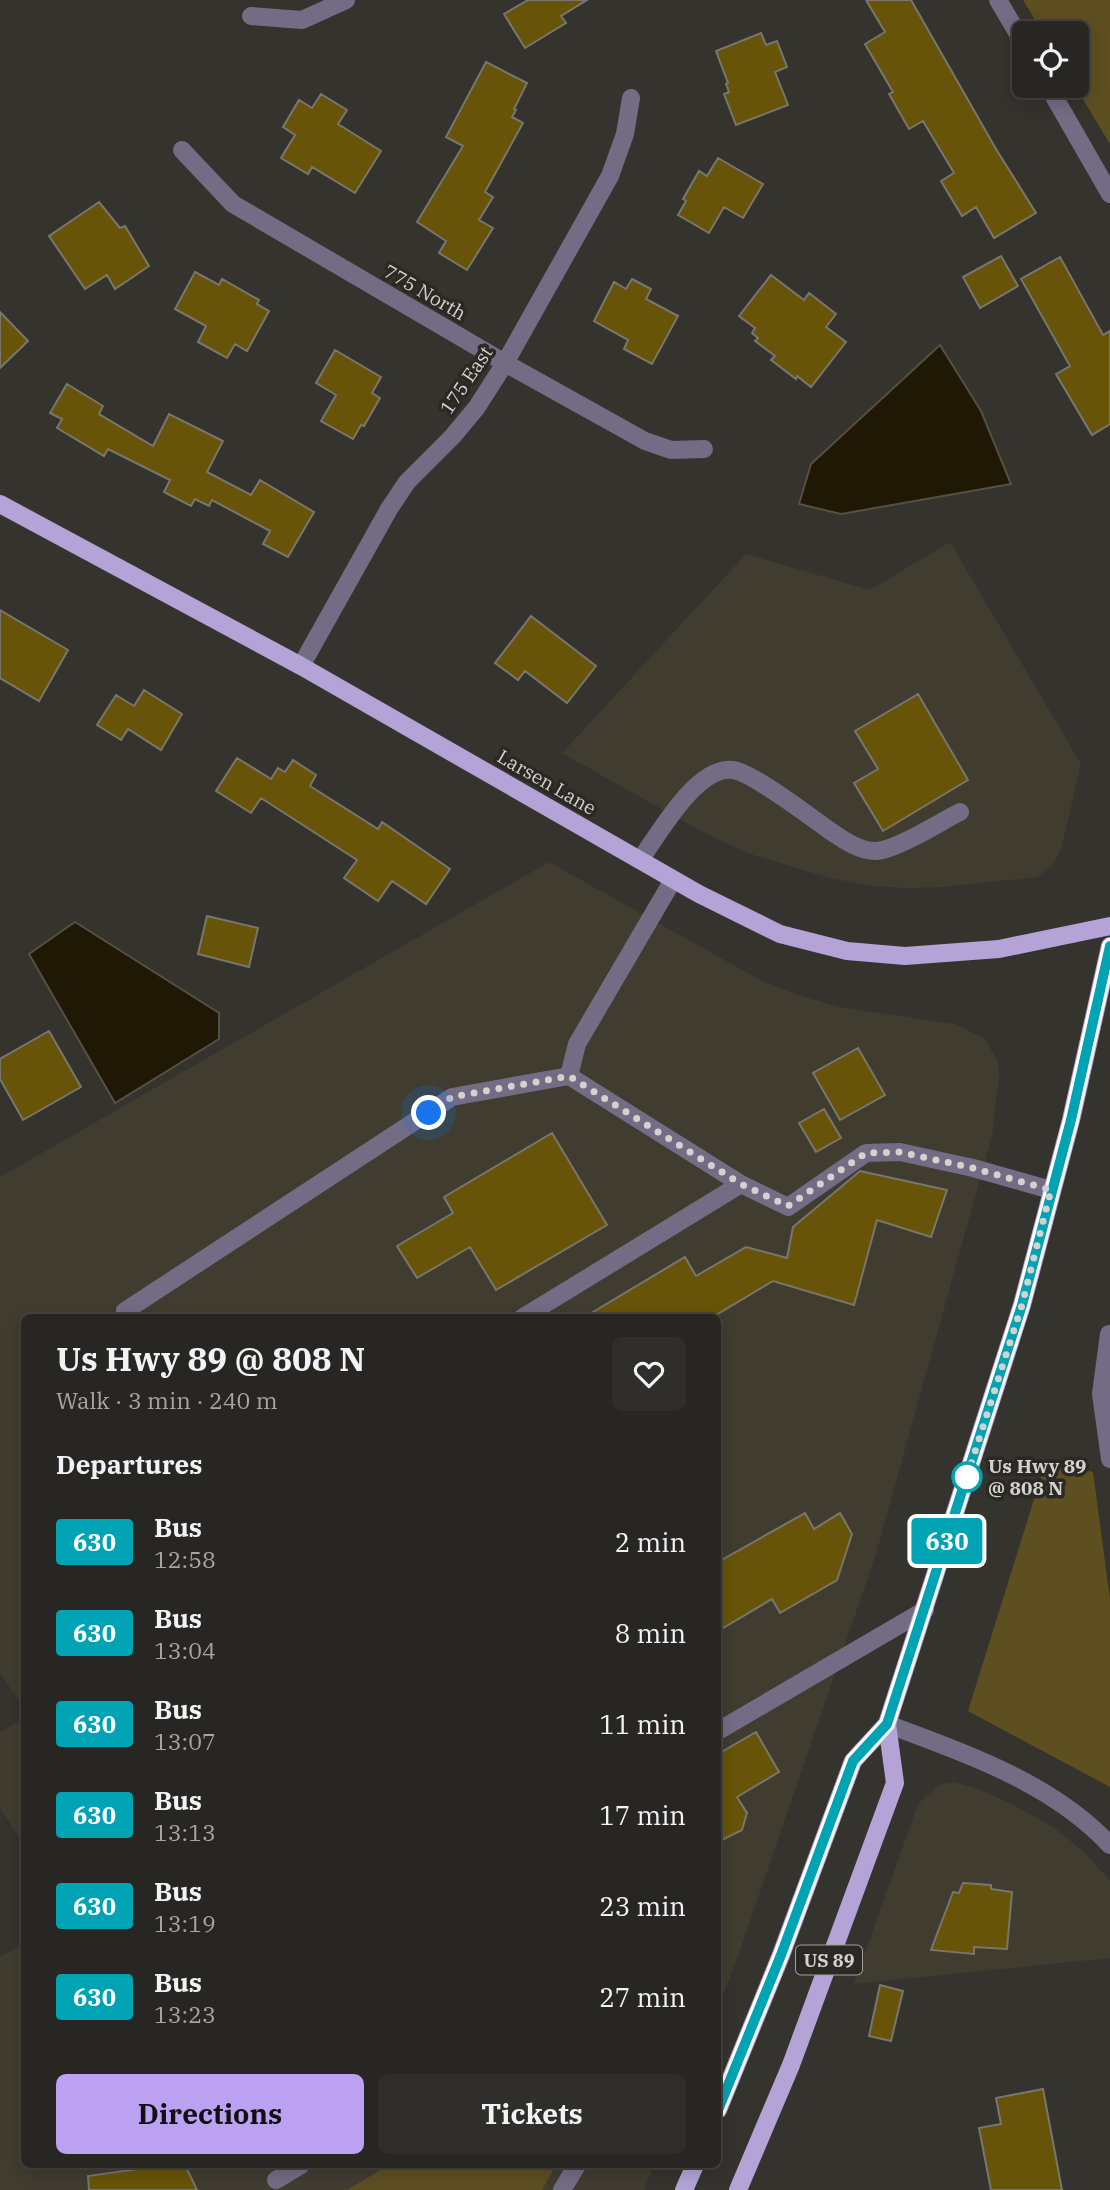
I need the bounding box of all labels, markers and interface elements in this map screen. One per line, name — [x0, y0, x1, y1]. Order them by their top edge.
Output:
map controls — [1012, 21, 1089, 98]
button: locate — [1012, 21, 1089, 98]
street label: 775 North — [380, 259, 471, 325]
street label: 175 East — [435, 341, 498, 419]
street label: Larsen Lane — [493, 744, 601, 820]
your location — [411, 1095, 446, 1130]
text: Us Hwy 89 @ 808 N — [56, 1337, 365, 1380]
button: heart — [612, 1337, 686, 1411]
text: Walk · 3 min · 240 m — [56, 1385, 278, 1415]
text: Departures — [56, 1447, 202, 1481]
place label: Us Hwy 89 @ 808 N — [988, 1454, 1086, 1500]
marker: Us Hwy 89 @ 808 N — [952, 1462, 982, 1492]
text: Bus — [154, 1510, 202, 1544]
line badge: 630 — [907, 1518, 987, 1564]
text: 2 min — [615, 1525, 686, 1559]
text: 630 — [925, 1525, 969, 1557]
text: 630 — [73, 1526, 116, 1558]
text: 12:58 — [154, 1544, 216, 1574]
text: Bus — [154, 1601, 202, 1635]
text: 8 min — [615, 1616, 686, 1650]
text: 630 — [73, 1617, 116, 1649]
text: 13:04 — [154, 1635, 216, 1665]
text: Bus — [154, 1692, 202, 1726]
text: 11 min — [599, 1707, 686, 1741]
text: 630 — [73, 1708, 116, 1740]
text: 13:07 — [154, 1726, 216, 1756]
text: Bus — [154, 1783, 202, 1817]
text: 17 min — [599, 1798, 686, 1832]
text: 630 — [73, 1799, 116, 1831]
text: 13:13 — [154, 1817, 216, 1847]
text: Bus — [154, 1874, 202, 1908]
text: 23 min — [599, 1889, 686, 1923]
text: 630 — [73, 1890, 116, 1922]
text: 13:19 — [154, 1908, 216, 1938]
road number: US 89 — [796, 1946, 862, 1974]
text: Bus — [154, 1965, 202, 1999]
text: 27 min — [599, 1980, 686, 2014]
text: 630 — [73, 1981, 116, 2013]
text: 13:23 — [154, 1999, 216, 2029]
button: Directions — [56, 2074, 364, 2154]
button: Tickets — [378, 2074, 686, 2154]

